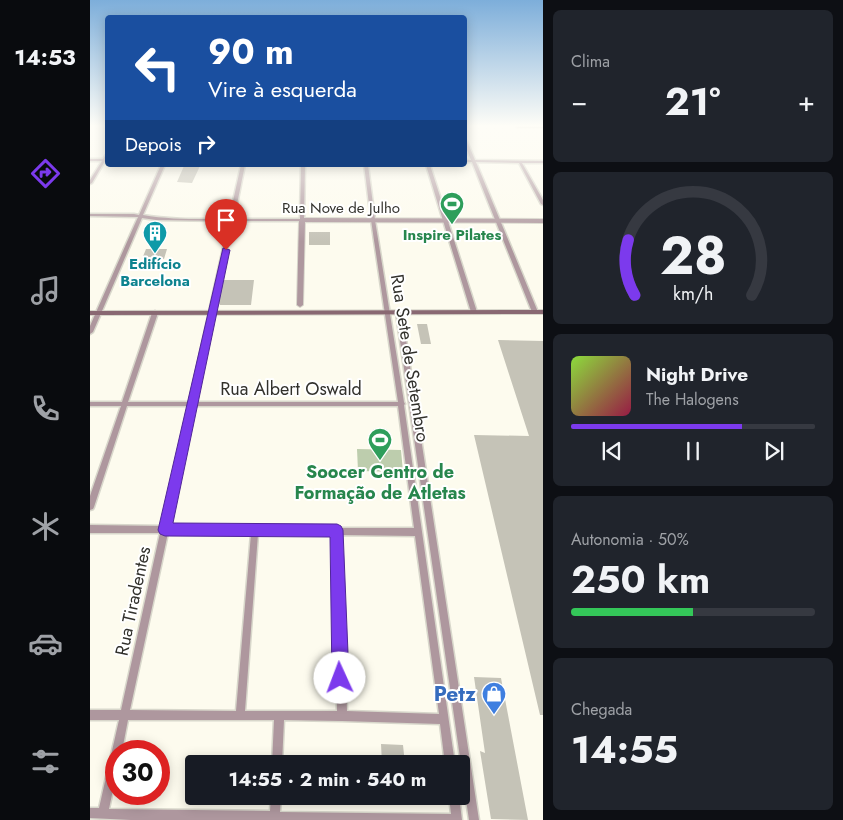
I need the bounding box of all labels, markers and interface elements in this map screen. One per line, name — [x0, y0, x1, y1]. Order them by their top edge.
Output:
text: 90 m — [208, 27, 294, 77]
icon: left — [125, 35, 190, 100]
text: 14:53 — [14, 41, 76, 73]
text: Clima — [571, 50, 610, 73]
text: Vire à esquerda — [208, 73, 357, 105]
text: 21° — [665, 74, 720, 129]
text: − — [571, 81, 588, 122]
text: + — [798, 81, 815, 122]
icon: right — [192, 130, 220, 158]
text: Depois — [125, 131, 182, 158]
icon: directions — [28, 156, 63, 191]
sports icon: Inspire Pilates — [439, 191, 465, 225]
street label: Rua Nove de Julho — [282, 197, 400, 219]
pin — [205, 199, 247, 250]
icon: arrive — [212, 206, 240, 234]
text: 28 — [660, 218, 726, 294]
building icon: Edifício Barcelona — [142, 220, 168, 254]
place label: Inspire Pilates — [403, 224, 501, 246]
place label: Edifício Barcelona — [120, 253, 190, 292]
street label: Rua Sete de Setembro — [384, 272, 436, 444]
icon: music — [28, 273, 63, 308]
text: km/h — [673, 281, 713, 307]
text: Night Drive — [646, 361, 748, 388]
street label: Rua Albert Oswald — [220, 376, 362, 402]
text: The Halogens — [646, 388, 739, 411]
icon: phone — [28, 391, 63, 426]
sports icon: Soocer Centro de Formação de Atletas — [367, 427, 393, 461]
icon: previous — [598, 437, 626, 465]
icon: pause — [679, 437, 707, 465]
icon: next — [760, 437, 788, 465]
place label: Soocer Centro de Formação de Atletas — [294, 459, 466, 506]
icon: climate — [28, 509, 63, 544]
text: Autonomia · 50% — [571, 528, 689, 551]
street label: Rua Tiradentes — [109, 544, 157, 658]
text: 250 km — [571, 552, 710, 607]
icon: car — [28, 626, 63, 661]
position arrow — [313, 651, 365, 703]
place label: Petz — [434, 679, 476, 709]
shop icon: Petz — [481, 681, 507, 715]
text: Chegada — [571, 698, 632, 721]
text: 14:55 — [571, 722, 678, 777]
speed limit sign: 30 — [105, 740, 170, 805]
icon: filters — [28, 744, 63, 779]
text: 14:55 · 2 min · 540 m — [229, 766, 426, 793]

